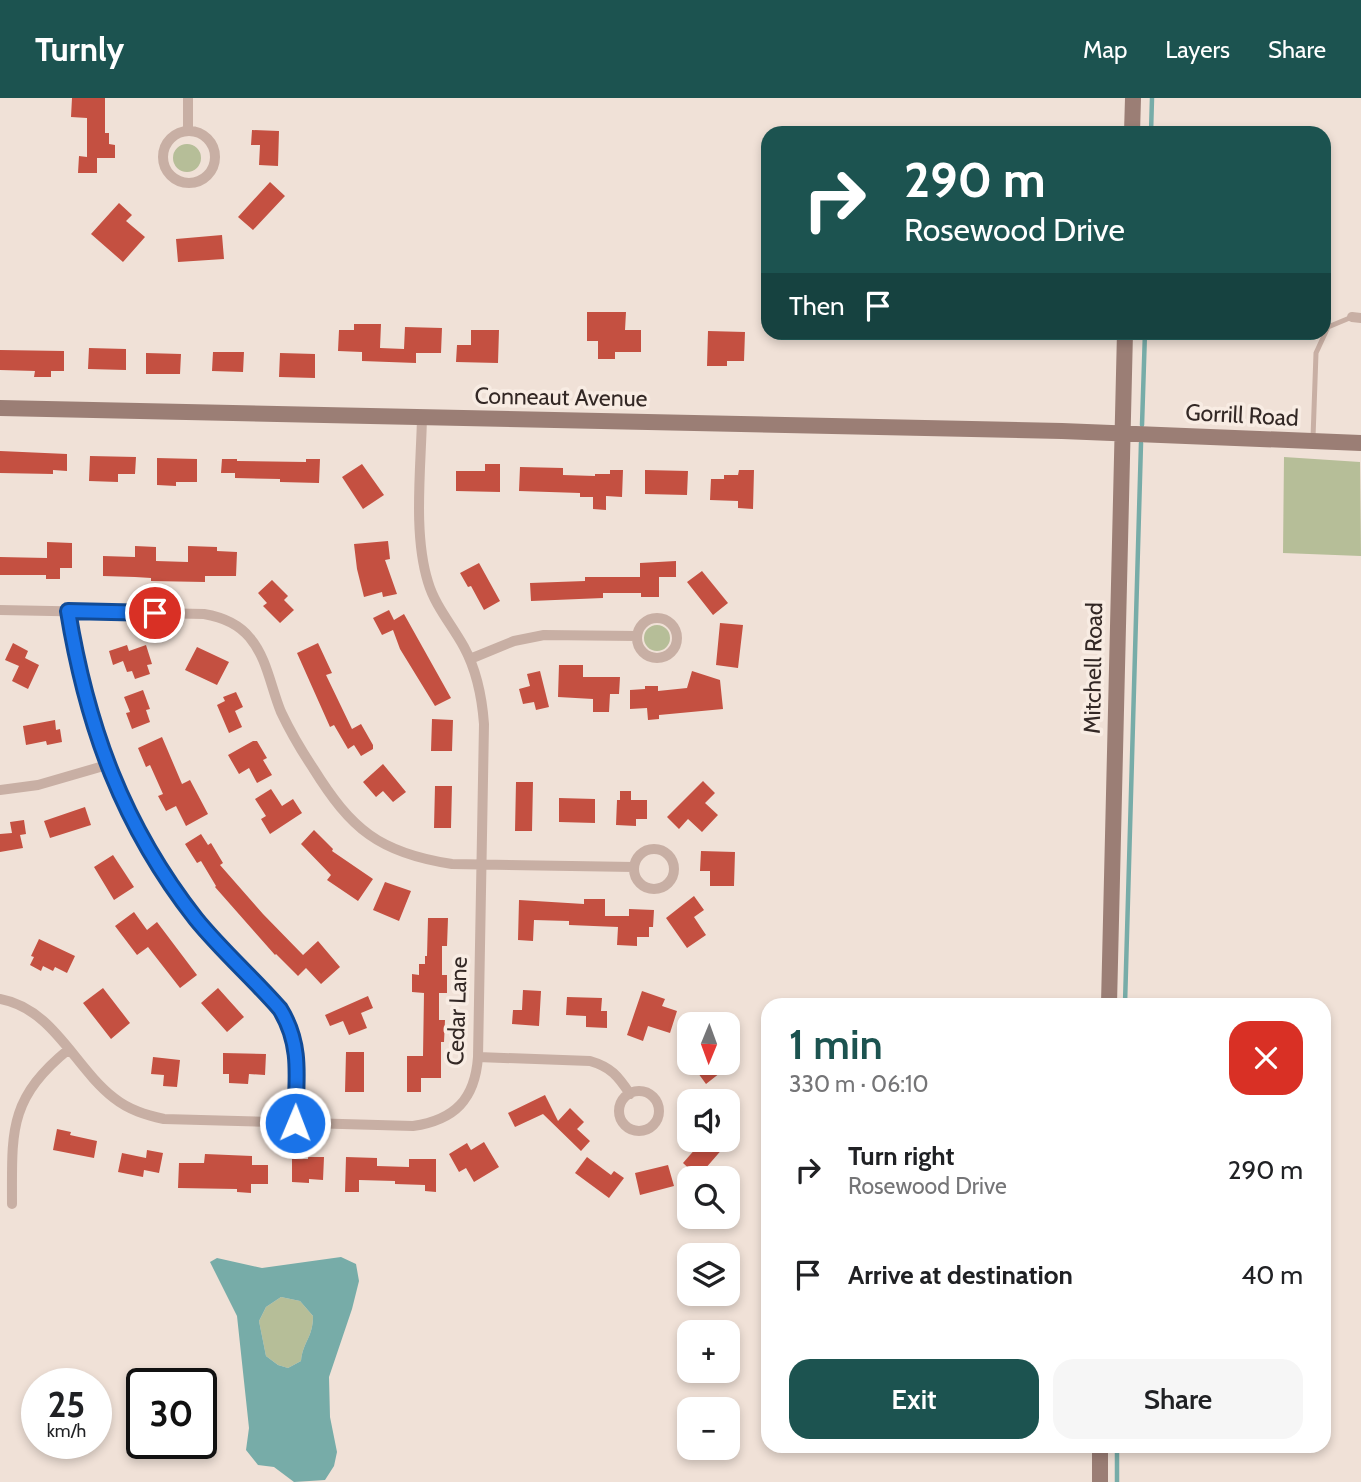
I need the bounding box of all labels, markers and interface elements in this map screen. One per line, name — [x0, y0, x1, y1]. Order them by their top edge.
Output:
text: Turnly — [35, 29, 124, 69]
text: Map — [1083, 35, 1127, 64]
text: Layers — [1165, 35, 1230, 64]
text: Share — [1268, 35, 1326, 64]
text: 290 m — [904, 150, 1046, 209]
icon: right — [789, 154, 880, 245]
text: Rosewood Drive — [904, 210, 1125, 249]
icon: arrive — [859, 287, 897, 325]
text: Then — [789, 290, 845, 322]
street label: Conneaut Avenue — [474, 381, 648, 413]
street label: Gorrill Road — [1185, 398, 1299, 432]
pin — [125, 583, 185, 643]
icon: arrive — [136, 594, 174, 632]
street label: Mitchell Road — [1078, 602, 1108, 734]
street label: Cedar Lane — [441, 956, 473, 1066]
north arrow — [677, 1012, 740, 1074]
map controls — [677, 1012, 740, 1460]
text: 1 min — [789, 1018, 883, 1070]
button: close — [1229, 1021, 1303, 1095]
text: 330 m · 06:10 — [789, 1070, 929, 1098]
position arrow — [258, 1086, 332, 1160]
button: sound — [677, 1089, 740, 1152]
text: Turn right — [848, 1140, 954, 1172]
icon: right — [789, 1151, 827, 1189]
text: 290 m — [1228, 1154, 1303, 1186]
button: search — [677, 1166, 740, 1229]
text: Rosewood Drive — [848, 1172, 1007, 1200]
button: layers — [677, 1243, 740, 1306]
icon: arrive — [789, 1256, 827, 1294]
text: Arrive at destination — [848, 1259, 1073, 1291]
text: 40 m — [1241, 1259, 1303, 1291]
button: + — [677, 1320, 740, 1383]
button: Exit — [789, 1359, 1039, 1439]
button: Share — [1053, 1359, 1303, 1439]
speed limit sign: 30 — [126, 1368, 217, 1459]
text: 25 — [48, 1383, 85, 1426]
button: − — [677, 1397, 740, 1460]
text: km/h — [47, 1420, 86, 1442]

